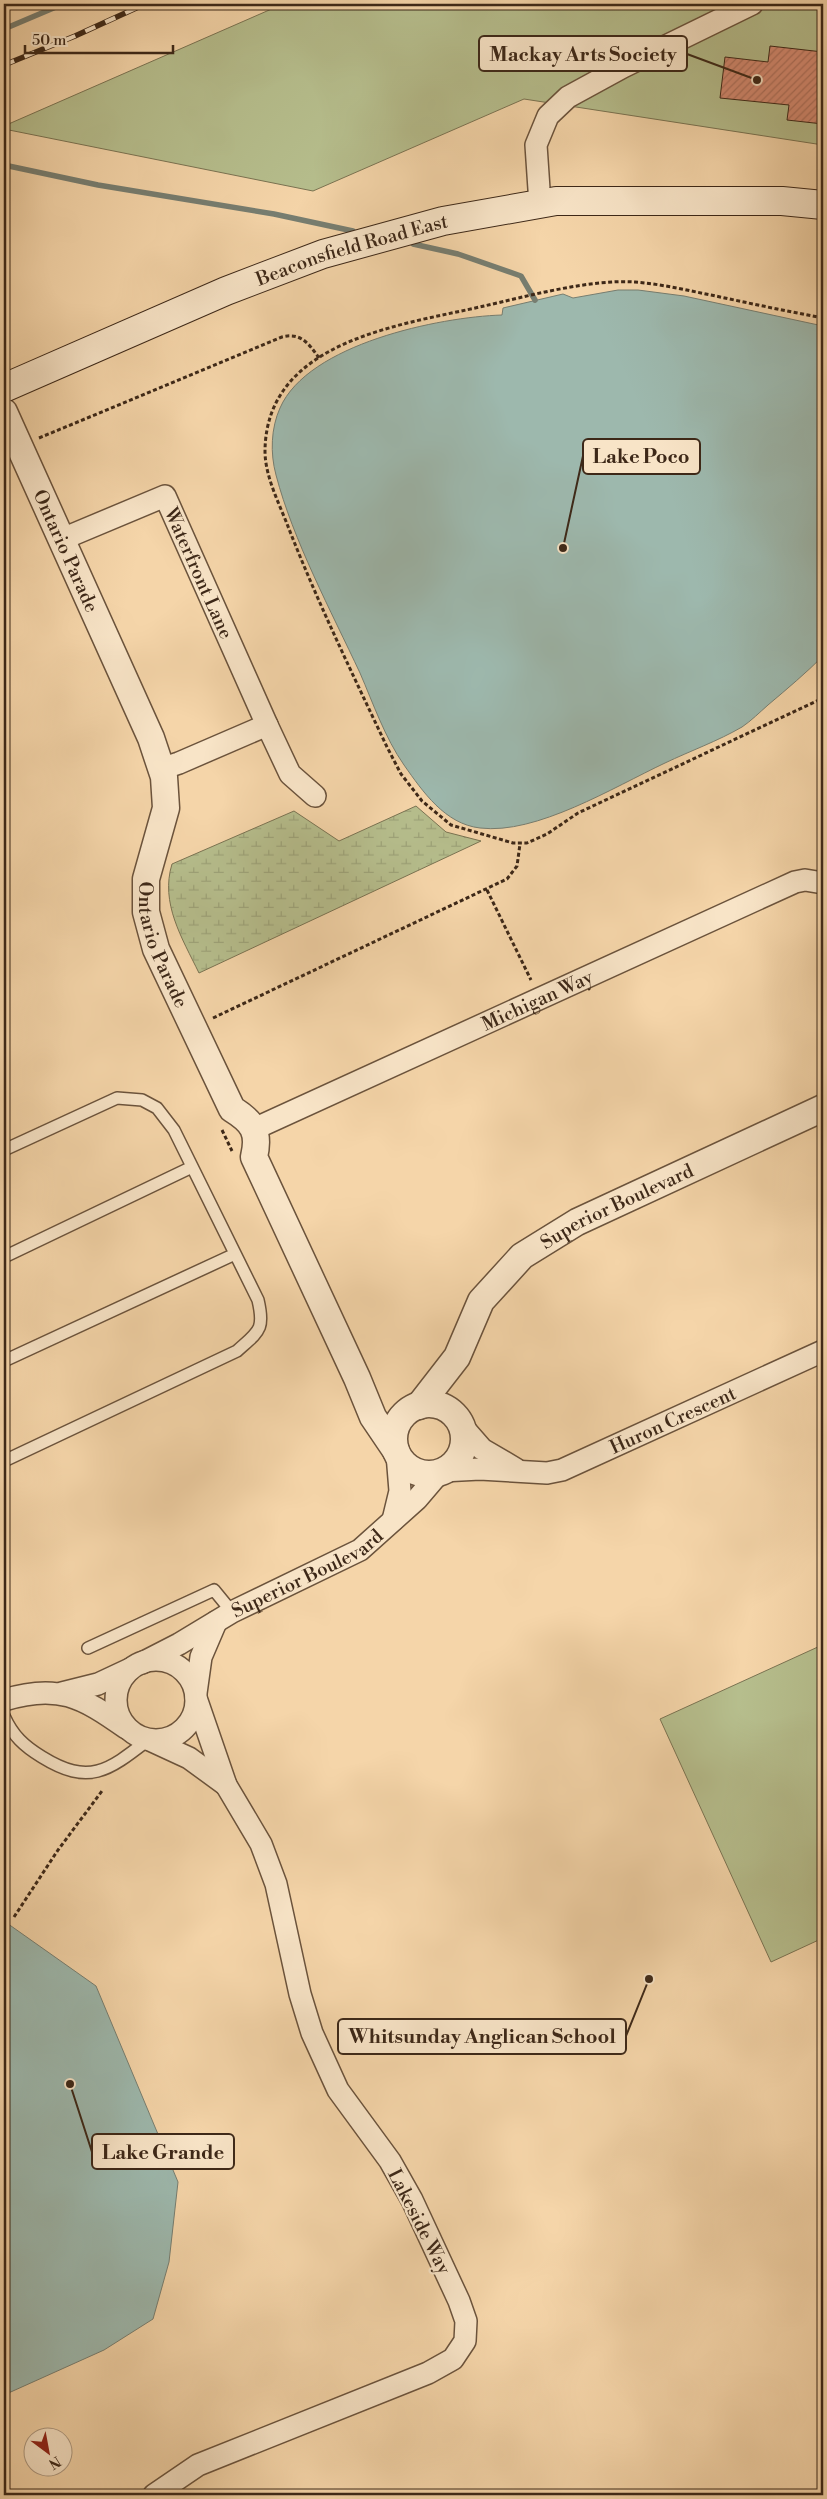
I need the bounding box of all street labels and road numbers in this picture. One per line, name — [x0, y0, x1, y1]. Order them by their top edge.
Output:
street label: Beaconsfield Road East — [252, 209, 450, 292]
street label: Ontario Parade — [27, 486, 104, 616]
street label: Waterfront Lane — [158, 503, 238, 643]
street label: Ontario Parade — [133, 881, 193, 1012]
street label: Michigan Way — [478, 965, 597, 1036]
street label: Superior Boulevard — [536, 1159, 697, 1255]
street label: Huron Crescent — [606, 1381, 740, 1460]
street label: Superior Boulevard — [228, 1524, 388, 1623]
street label: Lakeside Way — [382, 2165, 456, 2279]

